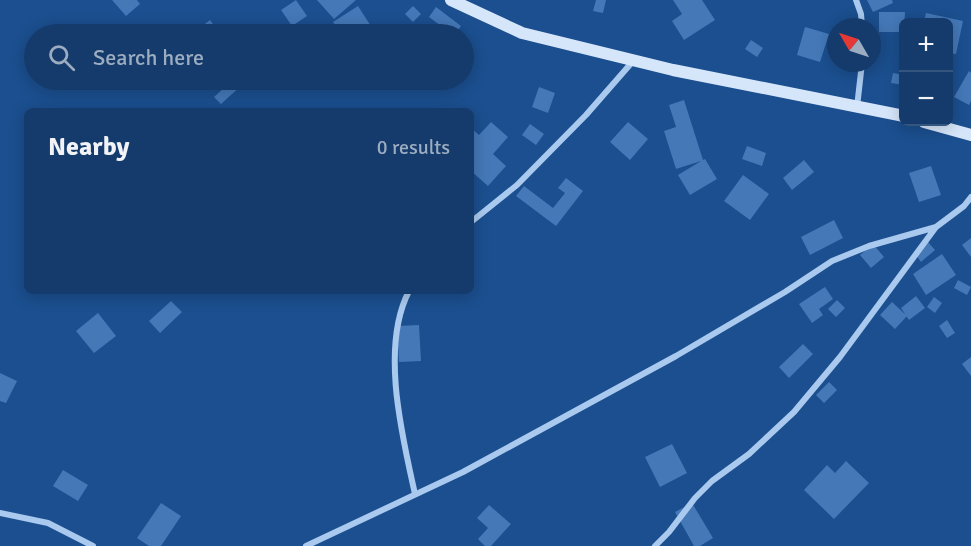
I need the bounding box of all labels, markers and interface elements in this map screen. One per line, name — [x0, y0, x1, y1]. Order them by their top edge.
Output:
north arrow — [827, 18, 881, 72]
map controls — [899, 18, 953, 126]
button: + — [899, 18, 953, 72]
search box — [24, 24, 474, 90]
icon: search — [45, 41, 78, 74]
text: Search here — [93, 44, 204, 71]
button: − — [899, 72, 953, 126]
text: Nearby — [48, 131, 129, 163]
text: 0 results — [377, 135, 450, 160]

